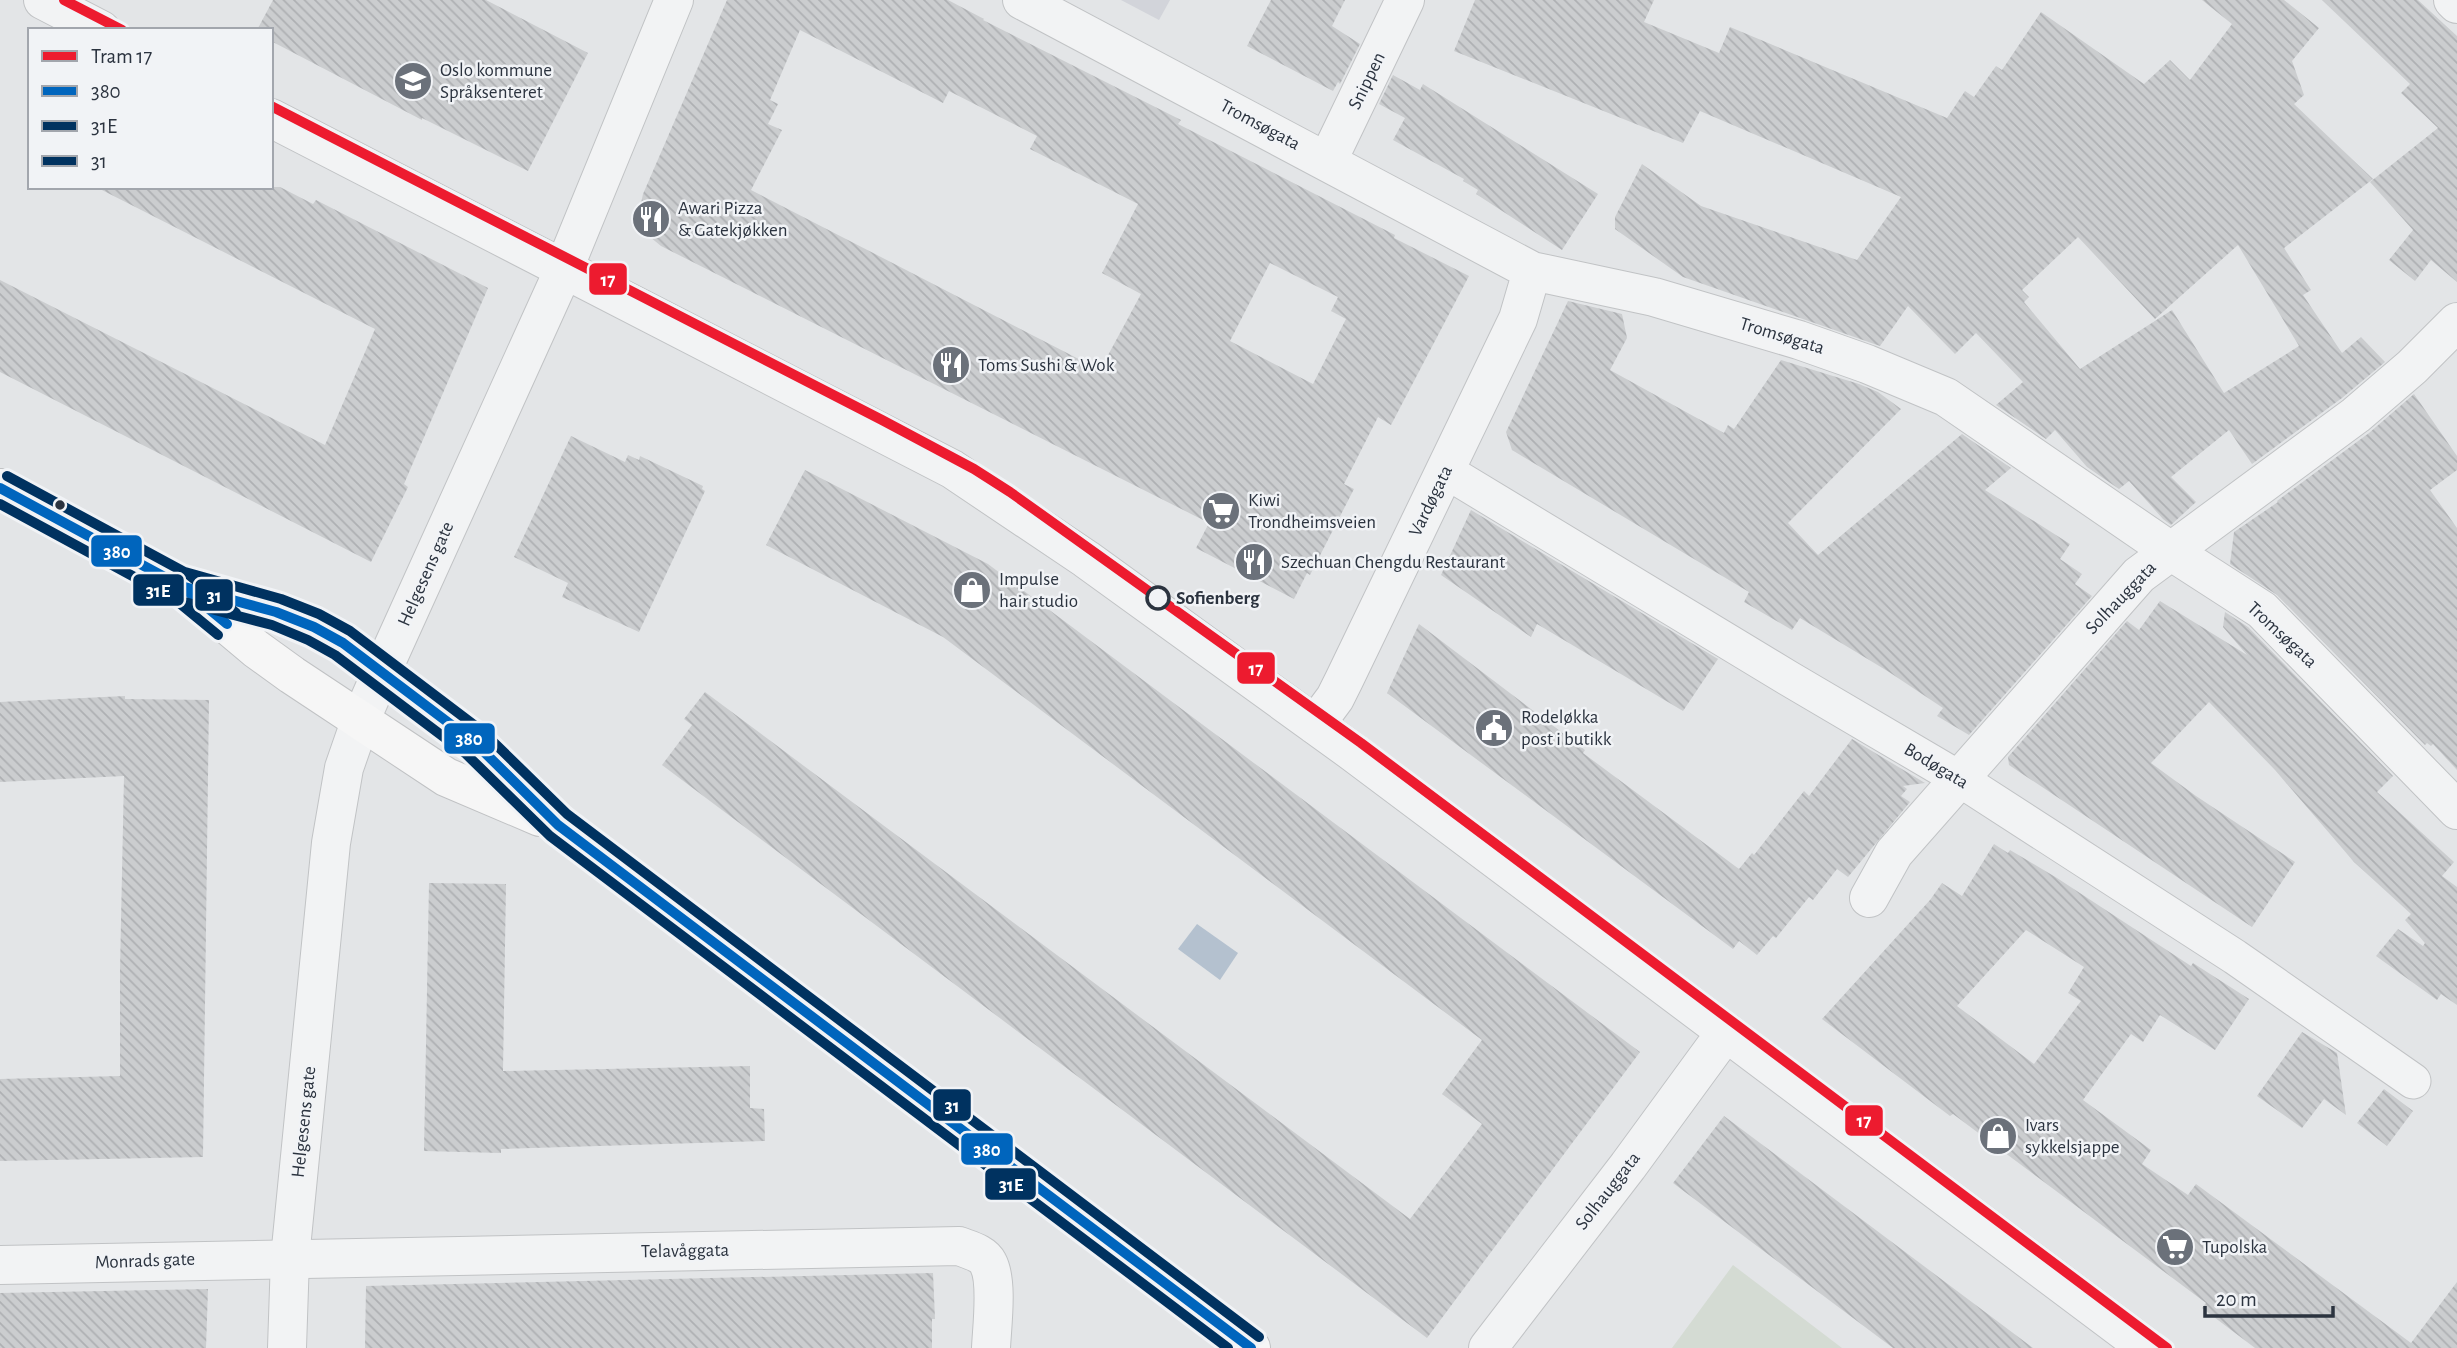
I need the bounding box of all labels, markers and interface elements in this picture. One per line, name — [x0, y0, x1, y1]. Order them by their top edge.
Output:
legend — [28, 28, 273, 189]
text: Tram 17 — [91, 46, 152, 67]
street label: Snippen — [1345, 49, 1389, 113]
school or university icon: Oslo kommune Språksenteret — [392, 60, 434, 102]
place label: Oslo kommune Språksenteret — [440, 61, 552, 102]
text: 380 — [91, 81, 121, 102]
street label: Tromsøgata — [1217, 96, 1303, 154]
text: 31E — [91, 116, 117, 137]
text: 31 — [91, 151, 107, 172]
restaurant icon: Awari Pizza & Gatekjøkken — [630, 198, 672, 240]
place label: Awari Pizza & Gatekjøkken — [678, 199, 787, 240]
line badge: 17 — [588, 262, 628, 296]
text: 17 — [600, 271, 616, 290]
street label: Tromsøgata — [1737, 314, 1827, 358]
restaurant icon: Toms Sushi & Wok — [930, 344, 972, 386]
place label: Toms Sushi & Wok — [978, 356, 1115, 375]
street label: Vardøgata — [1406, 462, 1456, 539]
supermarket icon: Kiwi Trondheimsveien — [1200, 490, 1242, 532]
place label: Kiwi Trondheimsveien — [1248, 491, 1376, 532]
unlabelled marker — [53, 498, 67, 512]
street label: Helgesens gate — [395, 519, 457, 629]
line badge: 380 — [90, 534, 143, 568]
restaurant icon: Szechuan Chengdu Restaurant — [1233, 541, 1275, 583]
text: 380 — [103, 543, 131, 562]
place label: Szechuan Chengdu Restaurant — [1281, 553, 1505, 572]
street label: Solhauggata — [2082, 558, 2160, 638]
shop icon: Impulse hair studio — [951, 569, 993, 611]
place label: Impulse hair studio — [999, 570, 1078, 611]
line badge: 31E — [132, 573, 185, 607]
line badge: 31 — [194, 578, 234, 612]
text: 31E — [146, 582, 171, 601]
marker: Sofienberg — [1146, 586, 1170, 610]
text: 31 — [206, 587, 222, 606]
place label: Sofienberg — [1176, 589, 1260, 608]
street label: Tromsøgata — [2244, 598, 2321, 672]
line badge: 17 — [1236, 651, 1276, 685]
text: 17 — [1248, 660, 1264, 679]
public building icon: Rodeløkka post i butikk — [1473, 707, 1515, 749]
place label: Rodeløkka post i butikk — [1521, 708, 1612, 749]
line badge: 380 — [443, 722, 496, 755]
text: 380 — [455, 730, 483, 749]
street label: Bodøgata — [1901, 740, 1972, 793]
street label: Helgesens gate — [289, 1065, 319, 1179]
line badge: 31 — [932, 1088, 972, 1122]
text: 31 — [944, 1097, 960, 1116]
line badge: 17 — [1844, 1104, 1884, 1137]
text: 17 — [1856, 1112, 1872, 1131]
shop icon: Ivars sykkelsjappe — [1977, 1115, 2019, 1157]
place label: Ivars sykkelsjappe — [2025, 1116, 2120, 1157]
line badge: 380 — [960, 1132, 1014, 1166]
text: 380 — [973, 1141, 1001, 1160]
street label: Solhauggata — [1572, 1148, 1644, 1233]
line badge: 31E — [984, 1167, 1037, 1201]
text: 31E — [999, 1176, 1024, 1195]
supermarket icon: Tupolska — [2154, 1226, 2196, 1268]
place label: Tupolska — [2202, 1238, 2268, 1257]
street label: Telavåggata — [641, 1241, 730, 1261]
street label: Monrads gate — [94, 1250, 196, 1272]
scale bar — [2205, 1274, 2333, 1318]
text: 20 m — [2216, 1289, 2257, 1310]

